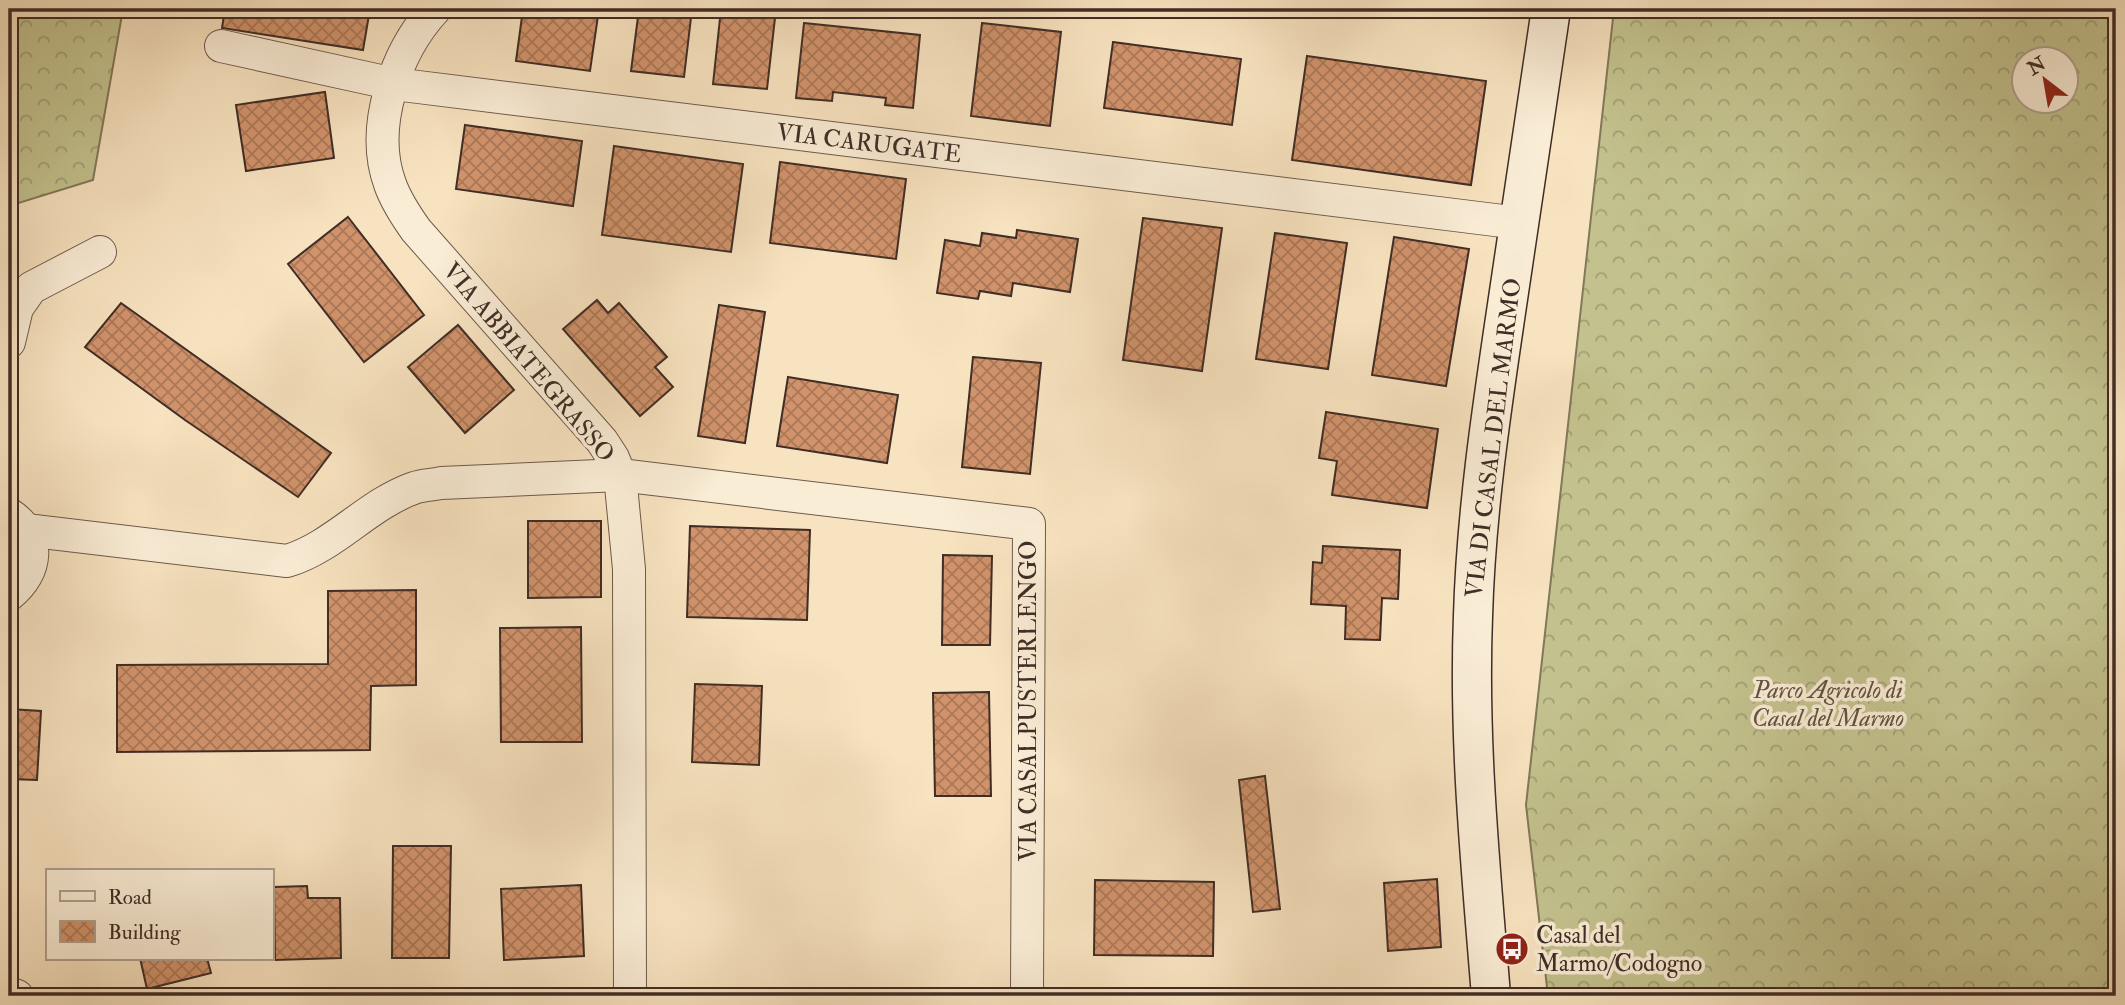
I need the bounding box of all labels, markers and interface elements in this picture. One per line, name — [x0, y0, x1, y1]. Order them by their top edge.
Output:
north arrow — [2010, 46, 2080, 116]
text: N — [2022, 51, 2051, 81]
street label: VIA CARUGATE — [775, 117, 963, 170]
street label: VIA ABBIATEGRASSO — [436, 256, 621, 469]
street label: VIA DI CASAL DEL MARMO — [1458, 276, 1529, 600]
street label: VIA CASALPUSTERLENGO — [1013, 540, 1044, 862]
park label: Parco Agricolo di Casal del Marmo — [1752, 675, 1904, 734]
legend — [46, 869, 273, 960]
text: Road — [108, 884, 153, 911]
text: Building — [108, 919, 181, 946]
place label: Casal del Marmo/Codogno — [1536, 920, 1702, 979]
bus stop icon: Casal del Marmo/Codogno — [1493, 930, 1531, 968]

